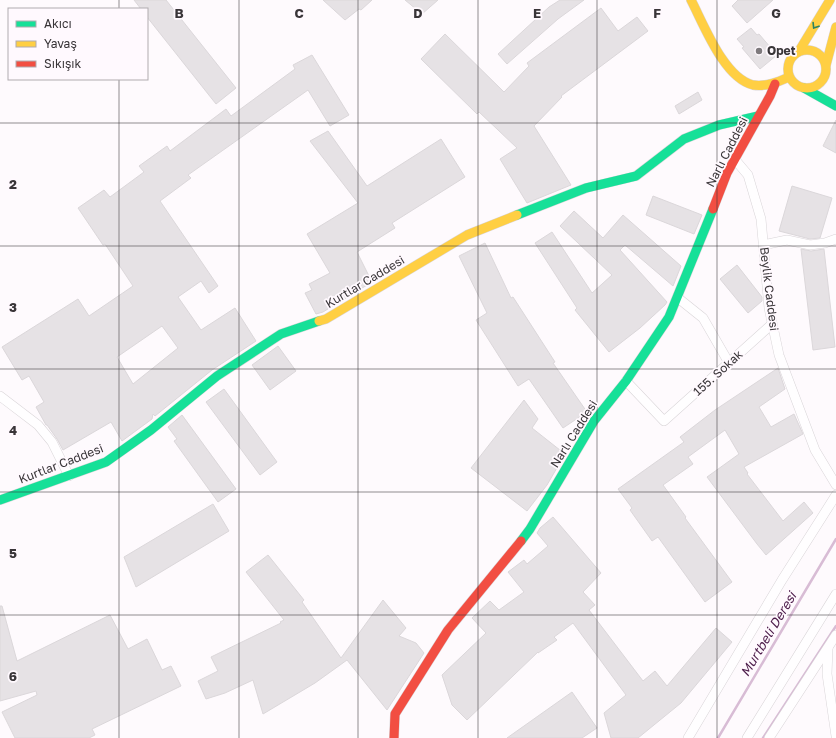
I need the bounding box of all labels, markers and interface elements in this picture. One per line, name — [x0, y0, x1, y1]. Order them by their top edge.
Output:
text: B — [174, 5, 184, 21]
text: C — [294, 5, 304, 21]
text: D — [413, 5, 423, 21]
text: E — [533, 5, 541, 21]
text: F — [653, 5, 661, 21]
text: G — [771, 5, 781, 21]
legend — [8, 8, 148, 80]
text: Akıcı — [44, 16, 72, 31]
one-way arrow — [812, 22, 819, 29]
text: Yavaş — [44, 36, 77, 51]
place label: Opet — [767, 43, 796, 58]
marker: Opet — [754, 46, 764, 56]
text: Sıkışık — [44, 56, 81, 71]
street label: Narlı Caddesi — [702, 114, 751, 189]
text: 2 — [9, 176, 17, 192]
street label: Beylik Caddesi — [757, 246, 782, 332]
street label: Kurtlar Caddesi — [322, 252, 407, 311]
text: 3 — [9, 299, 17, 315]
street label: 155. Sokak — [690, 346, 746, 399]
street label: Narlı Caddesi — [547, 397, 600, 470]
text: 4 — [9, 422, 17, 438]
street label: Kurtlar Caddesi — [16, 440, 105, 487]
text: 5 — [9, 545, 17, 561]
water label: Murtbeli Deresi — [737, 588, 800, 679]
text: 6 — [9, 668, 17, 684]

